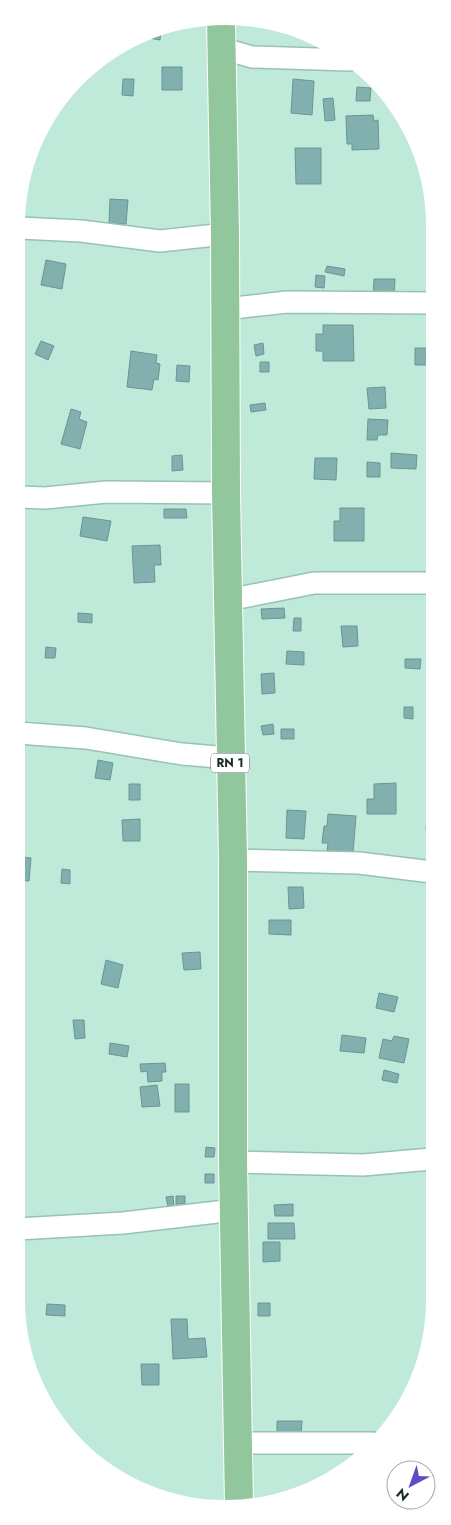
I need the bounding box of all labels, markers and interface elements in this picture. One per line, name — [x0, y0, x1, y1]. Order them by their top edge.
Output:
road number: RN 1 — [211, 754, 249, 772]
north arrow — [386, 1460, 436, 1510]
text: N — [392, 1484, 413, 1506]

